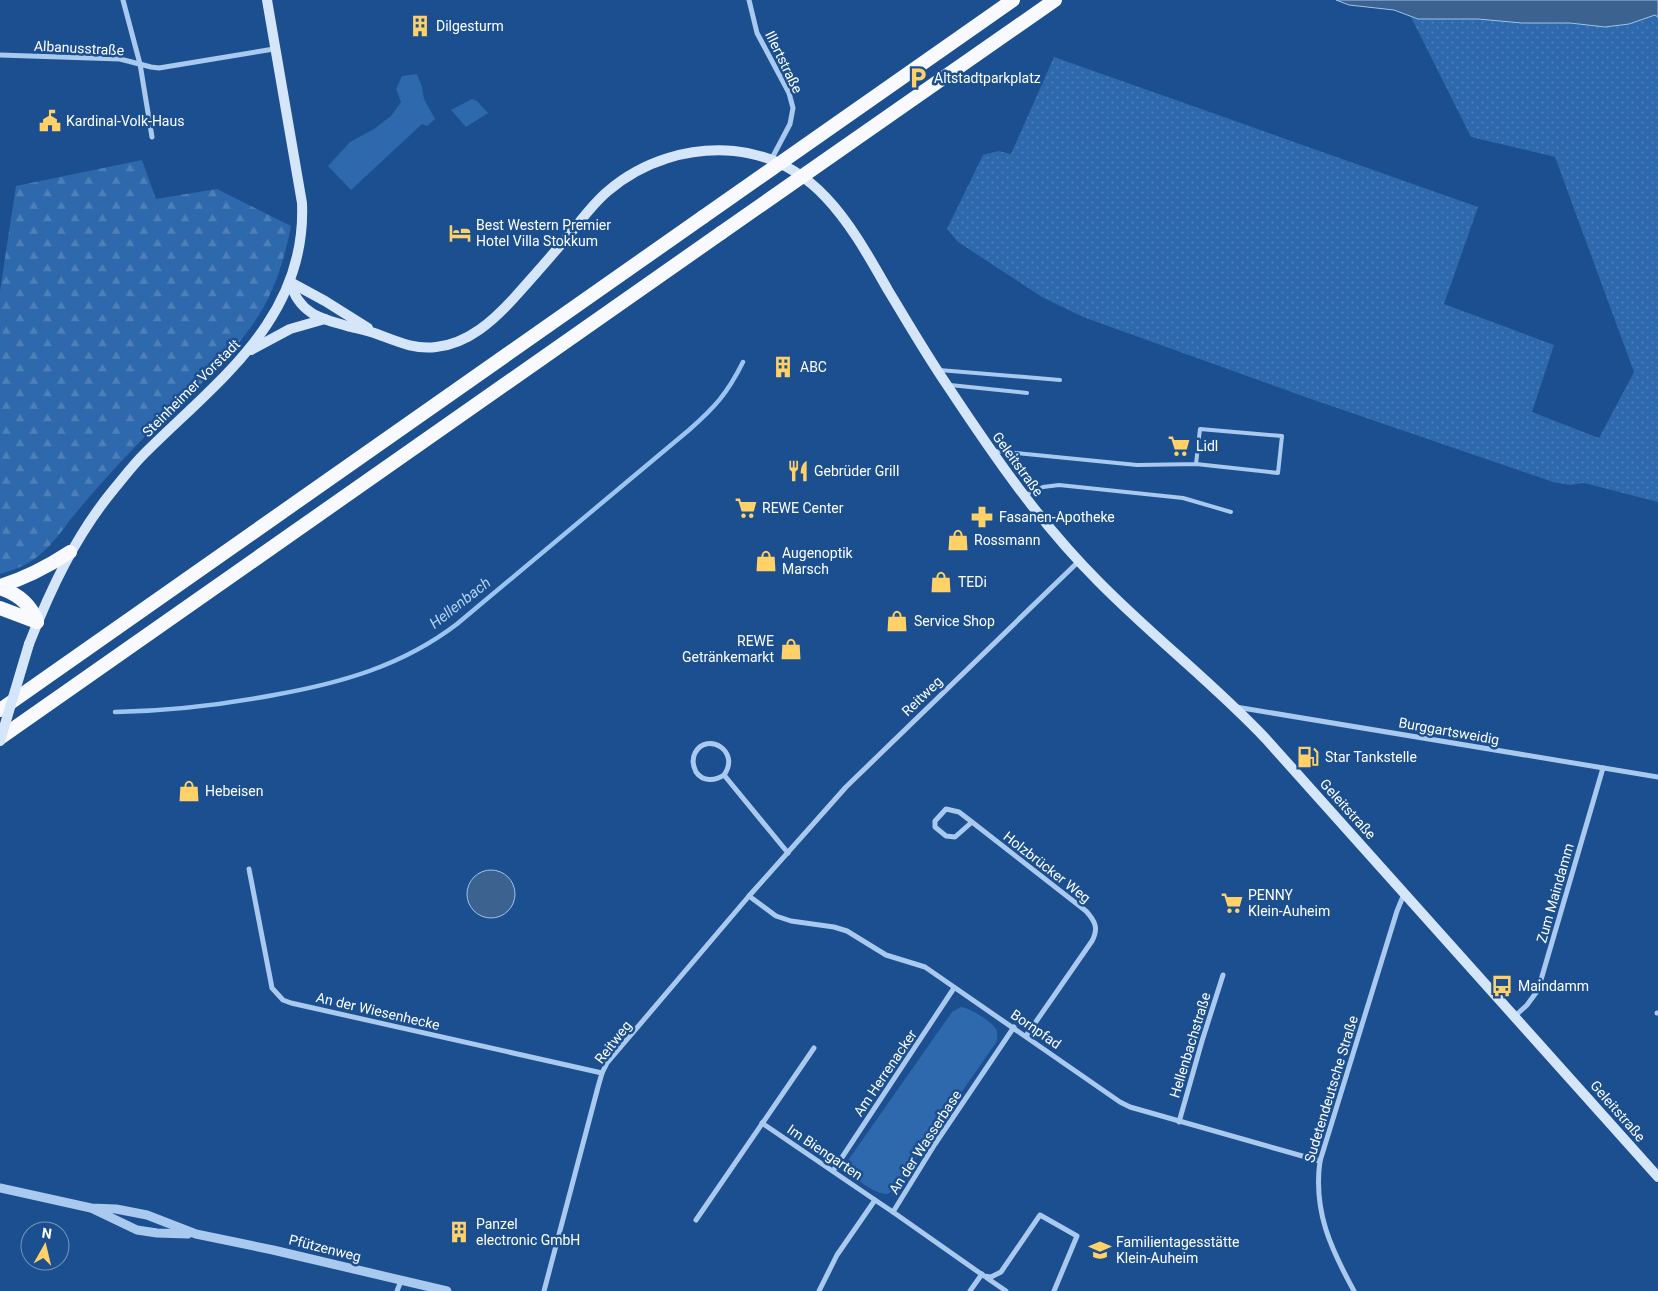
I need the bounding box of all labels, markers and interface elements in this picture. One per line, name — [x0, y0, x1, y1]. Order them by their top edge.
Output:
building icon: Dilgesturm — [407, 13, 433, 39]
place label: Dilgesturm — [436, 18, 504, 34]
street label: Illertstraße — [762, 28, 806, 96]
street label: Albanusstraße — [33, 38, 125, 58]
parking icon: Altstadtparkplatz — [905, 65, 931, 91]
place label: Altstadtparkplatz — [934, 70, 1041, 86]
public building icon: Kardinal-Volk-Haus — [37, 108, 63, 134]
place label: Kardinal-Volk-Haus — [66, 113, 184, 129]
place label: Best Western Premier Hotel Villa Stokkum — [476, 217, 611, 249]
hotel icon: Best Western Premier Hotel Villa Stokkum — [447, 220, 473, 246]
street label: Steinheimer Vorstadt — [139, 336, 243, 440]
building icon: ABC — [770, 354, 796, 380]
place label: ABC — [800, 359, 827, 375]
street label: Geleitstraße — [989, 429, 1047, 499]
supermarket icon: Lidl — [1166, 433, 1192, 459]
place label: Lidl — [1196, 438, 1218, 454]
restaurant icon: Gebrüder Grill — [785, 458, 811, 484]
place label: Gebrüder Grill — [814, 463, 899, 479]
supermarket icon: REWE Center — [733, 495, 759, 521]
place label: REWE Center — [762, 500, 844, 516]
pharmacy icon: Fasanen-Apotheke — [969, 504, 995, 530]
place label: Fasanen-Apotheke — [999, 509, 1115, 525]
shop icon: Rossmann — [945, 527, 971, 553]
place label: Rossmann — [974, 532, 1040, 548]
place label: Augenoptik Marsch — [782, 545, 854, 577]
shop icon: Augenoptik Marsch — [753, 548, 779, 574]
shop icon: TEDi — [928, 569, 954, 595]
water label: Hellenbach — [426, 574, 494, 632]
place label: TEDi — [958, 574, 987, 590]
shop icon: Service Shop — [884, 608, 910, 634]
place label: Service Shop — [914, 613, 995, 629]
place label: REWE Getränkemarkt — [682, 633, 774, 665]
shop icon: REWE Getränkemarkt — [778, 636, 804, 662]
street label: Reitweg — [899, 673, 945, 719]
street label: Burggartsweidig — [1397, 714, 1501, 748]
fuel station icon: Star Tankstelle — [1295, 744, 1321, 770]
place label: Star Tankstelle — [1325, 749, 1417, 765]
street label: Geleitstraße — [1317, 776, 1379, 842]
shop icon: Hebeisen — [176, 778, 202, 804]
place label: Hebeisen — [205, 783, 263, 799]
street label: Holzbrücker Weg — [1000, 828, 1094, 906]
street label: Zum Maindamm — [1533, 841, 1577, 945]
place label: PENNY Klein-Auheim — [1248, 887, 1330, 919]
supermarket icon: PENNY Klein-Auheim — [1219, 890, 1245, 916]
bus stop icon: Maindamm — [1489, 973, 1515, 999]
place label: Maindamm — [1518, 978, 1589, 994]
street label: An der Wiesenhecke — [315, 989, 441, 1033]
street label: Hellenbachstraße — [1166, 990, 1214, 1100]
street label: Bornpfad — [1008, 1006, 1064, 1052]
street label: Sudetendeutsche Straße — [1301, 1014, 1361, 1164]
street label: Reitweg — [591, 1017, 635, 1067]
street label: Am Herrenacker — [850, 1027, 920, 1119]
street label: Geleitstraße — [1587, 1077, 1649, 1145]
street label: An der Wasserbase — [885, 1087, 965, 1197]
street label: Im Biengarten — [784, 1121, 866, 1183]
place label: Panzel electronic GmbH — [476, 1216, 580, 1248]
building icon: Panzel electronic GmbH — [446, 1219, 472, 1245]
north arrow — [20, 1221, 70, 1271]
text: N — [41, 1225, 53, 1242]
street label: Pfützenweg — [287, 1231, 363, 1265]
place label: Familientagesstätte Klein-Auheim — [1116, 1234, 1239, 1266]
school or university icon: Familientagesstätte Klein-Auheim — [1087, 1237, 1113, 1263]

